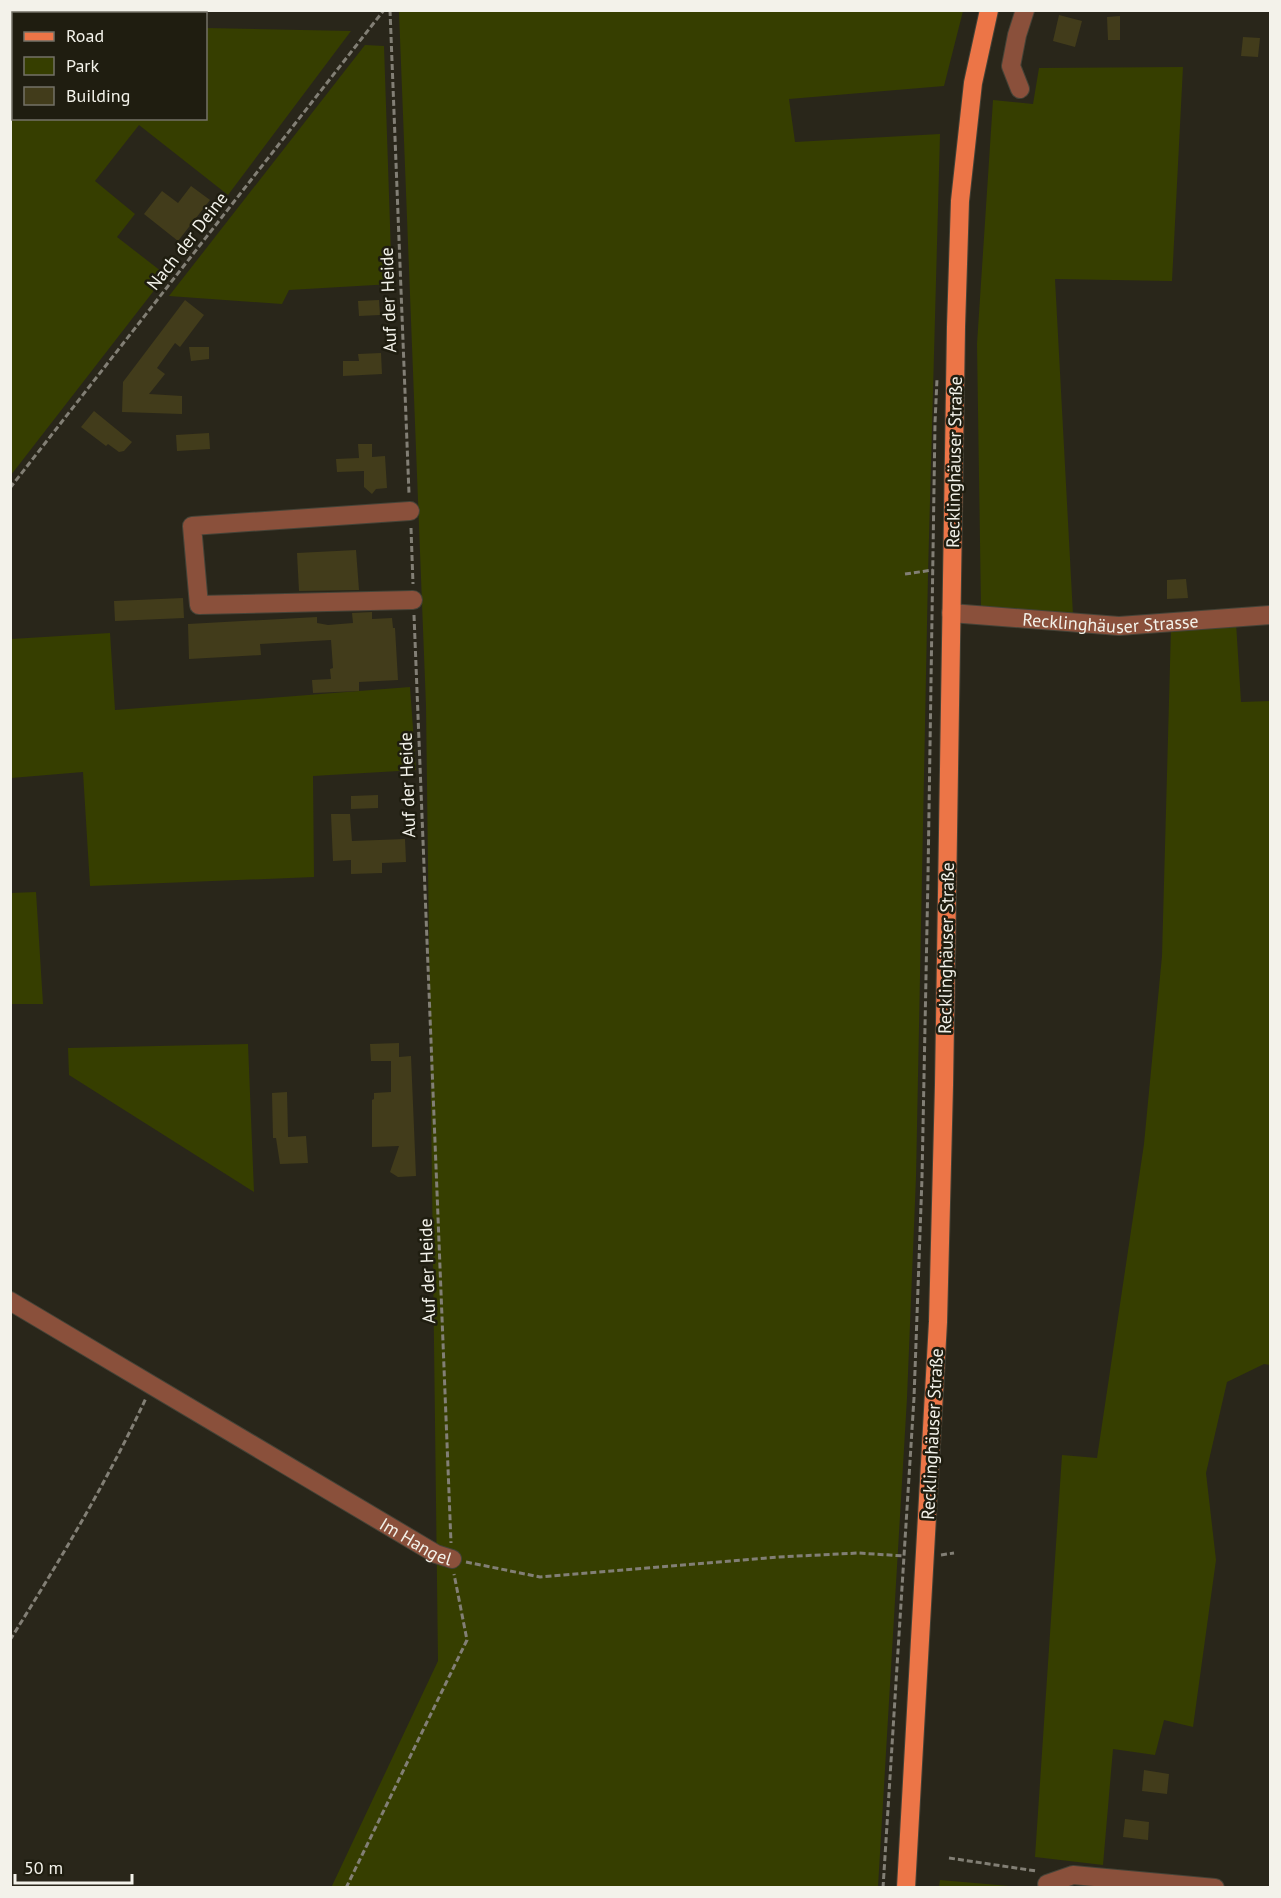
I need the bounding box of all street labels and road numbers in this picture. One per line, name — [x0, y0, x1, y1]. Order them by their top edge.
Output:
street label: Nach der Deine — [142, 187, 232, 295]
street label: Auf der Heide — [375, 247, 401, 353]
street label: Recklinghäuser Straße — [941, 376, 967, 548]
street label: Recklinghäuser Strasse — [1022, 607, 1199, 638]
street label: Auf der Heide — [394, 732, 420, 838]
street label: Recklinghäuser Straße — [933, 862, 959, 1034]
street label: Auf der Heide — [414, 1218, 440, 1324]
street label: Recklinghäuser Straße — [916, 1348, 948, 1520]
street label: Im Hangel — [376, 1512, 456, 1570]

